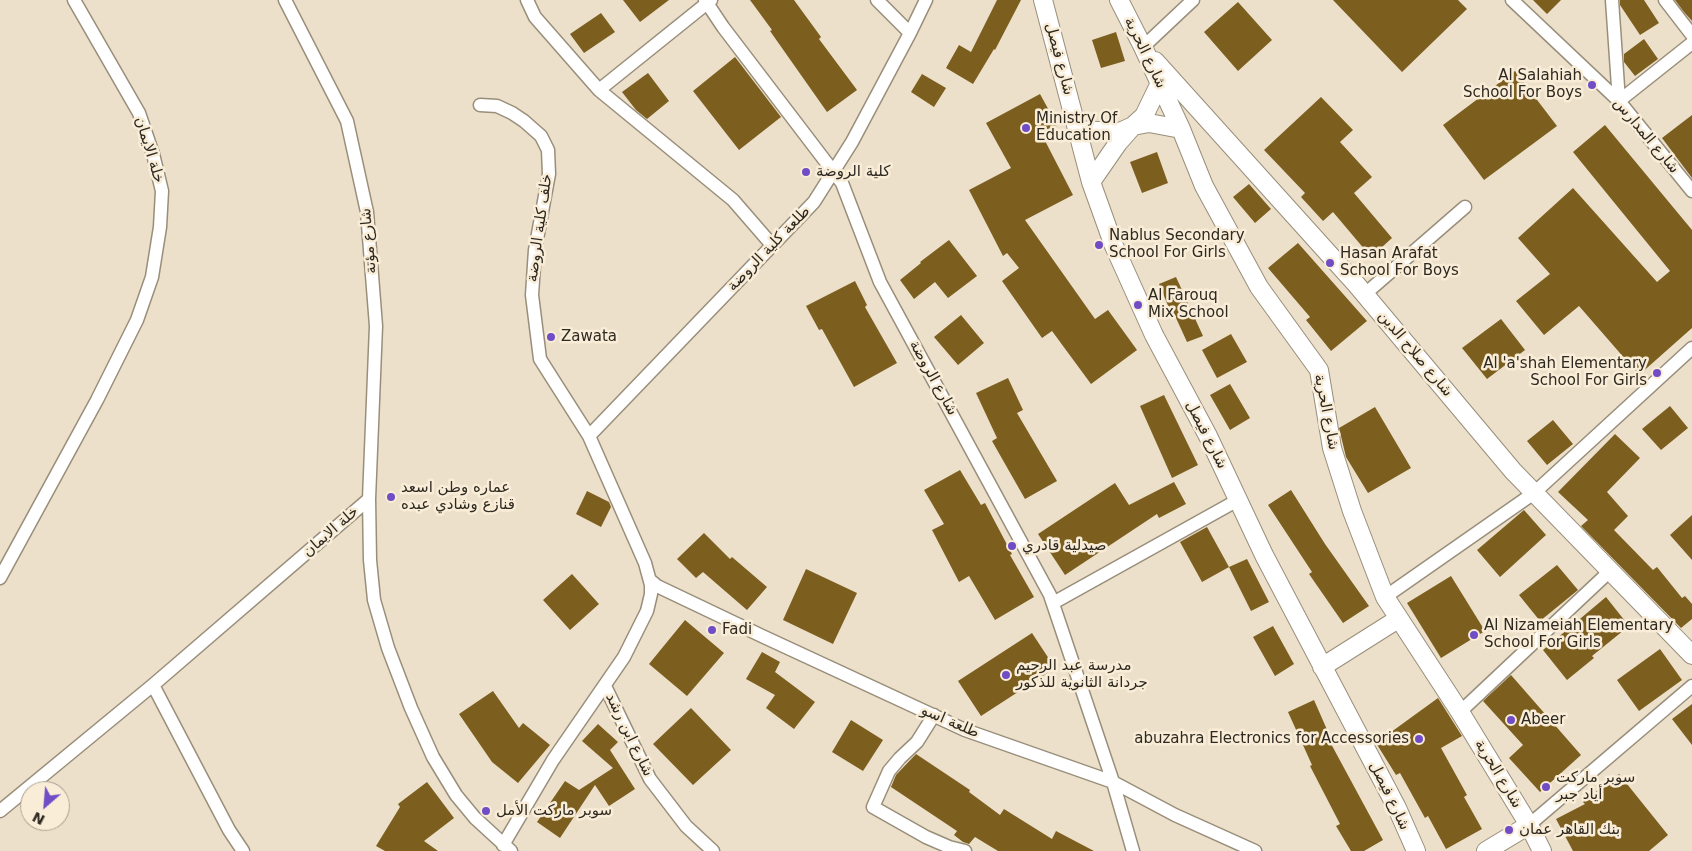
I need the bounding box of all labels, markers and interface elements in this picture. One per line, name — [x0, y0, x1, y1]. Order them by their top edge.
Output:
street label: شارع الحرية — [1120, 14, 1170, 92]
street label: شارع فيصل — [1041, 21, 1077, 97]
place label: Al Salahiah School For Boys — [1463, 67, 1582, 102]
marker: Al Salahiah School For Boys — [1586, 79, 1598, 91]
street label: شارع المدارس — [1609, 95, 1683, 177]
place label: Ministry Of Education — [1036, 110, 1117, 145]
street label: خلة الايمان — [130, 115, 168, 185]
marker: Ministry Of Education — [1020, 122, 1032, 134]
place label: كلية الروضة — [816, 163, 890, 181]
marker: كلية الروضة — [800, 166, 812, 178]
street label: خلف كلية الروضة — [524, 173, 556, 283]
street label: طلعة كلية الروضة — [724, 203, 814, 295]
street label: شارع مؤتة — [357, 207, 381, 275]
place label: Nablus Secondary School For Girls — [1109, 227, 1245, 262]
marker: Nablus Secondary School For Girls — [1093, 239, 1105, 251]
place label: Hasan Arafat School For Boys — [1340, 245, 1459, 280]
marker: Hasan Arafat School For Boys — [1324, 257, 1336, 269]
place label: Al Farouq Mix School — [1148, 287, 1229, 322]
marker: Al Farouq Mix School — [1132, 299, 1144, 311]
street label: شارع صلاح الدين — [1374, 307, 1456, 401]
place label: Zawata — [561, 328, 617, 346]
marker: Zawata — [545, 331, 557, 343]
street label: شارع الروضة — [905, 337, 961, 419]
place label: Al 'a'shah Elementary School For Girls — [1483, 355, 1647, 390]
marker: Al 'a'shah Elementary School For Girls — [1651, 367, 1663, 379]
street label: شارع الحرية — [1310, 372, 1342, 452]
street label: شارع فيصل — [1181, 398, 1231, 472]
place label: عماره وطن اسعد قنازع وشادي عبده — [401, 479, 515, 514]
marker: عماره وطن اسعد قنازع وشادي عبده — [385, 491, 397, 503]
street label: خلة الايمان — [299, 503, 363, 561]
place label: صيدلية قادري — [1022, 537, 1106, 555]
marker: صيدلية قادري — [1006, 540, 1018, 552]
place label: Al Nizameiah Elementary School For Girls — [1484, 617, 1673, 652]
place label: Fadi — [722, 621, 752, 639]
marker: Fadi — [706, 624, 718, 636]
marker: Al Nizameiah Elementary School For Girls — [1468, 629, 1480, 641]
place label: مدرسة عبد الرحيم جردانة الثانوية للذكور — [1016, 657, 1148, 692]
marker: مدرسة عبد الرحيم جردانة الثانوية للذكور — [1000, 669, 1012, 681]
street label: شارع ابن رشد — [601, 690, 657, 780]
street label: طلعة اسو — [918, 702, 982, 742]
place label: Abeer — [1521, 711, 1565, 729]
marker: Abeer — [1505, 714, 1517, 726]
place label: abuzahra Electronics for Accessories — [1134, 730, 1409, 748]
marker: abuzahra Electronics for Accessories — [1413, 733, 1425, 745]
street label: شارع الحرية — [1470, 736, 1526, 812]
street label: شارع فيصل — [1365, 759, 1413, 833]
place label: سوبر ماركت أياد جبر — [1556, 769, 1635, 804]
north arrow — [20, 781, 70, 831]
marker: سوبر ماركت أياد جبر — [1540, 781, 1552, 793]
place label: سوبر ماركت الأمل — [496, 802, 612, 820]
marker: سوبر ماركت الأمل — [480, 805, 492, 817]
text: N — [30, 809, 47, 828]
place label: بنك القاهر عمان — [1519, 821, 1620, 839]
marker: بنك القاهر عمان — [1503, 824, 1515, 836]

